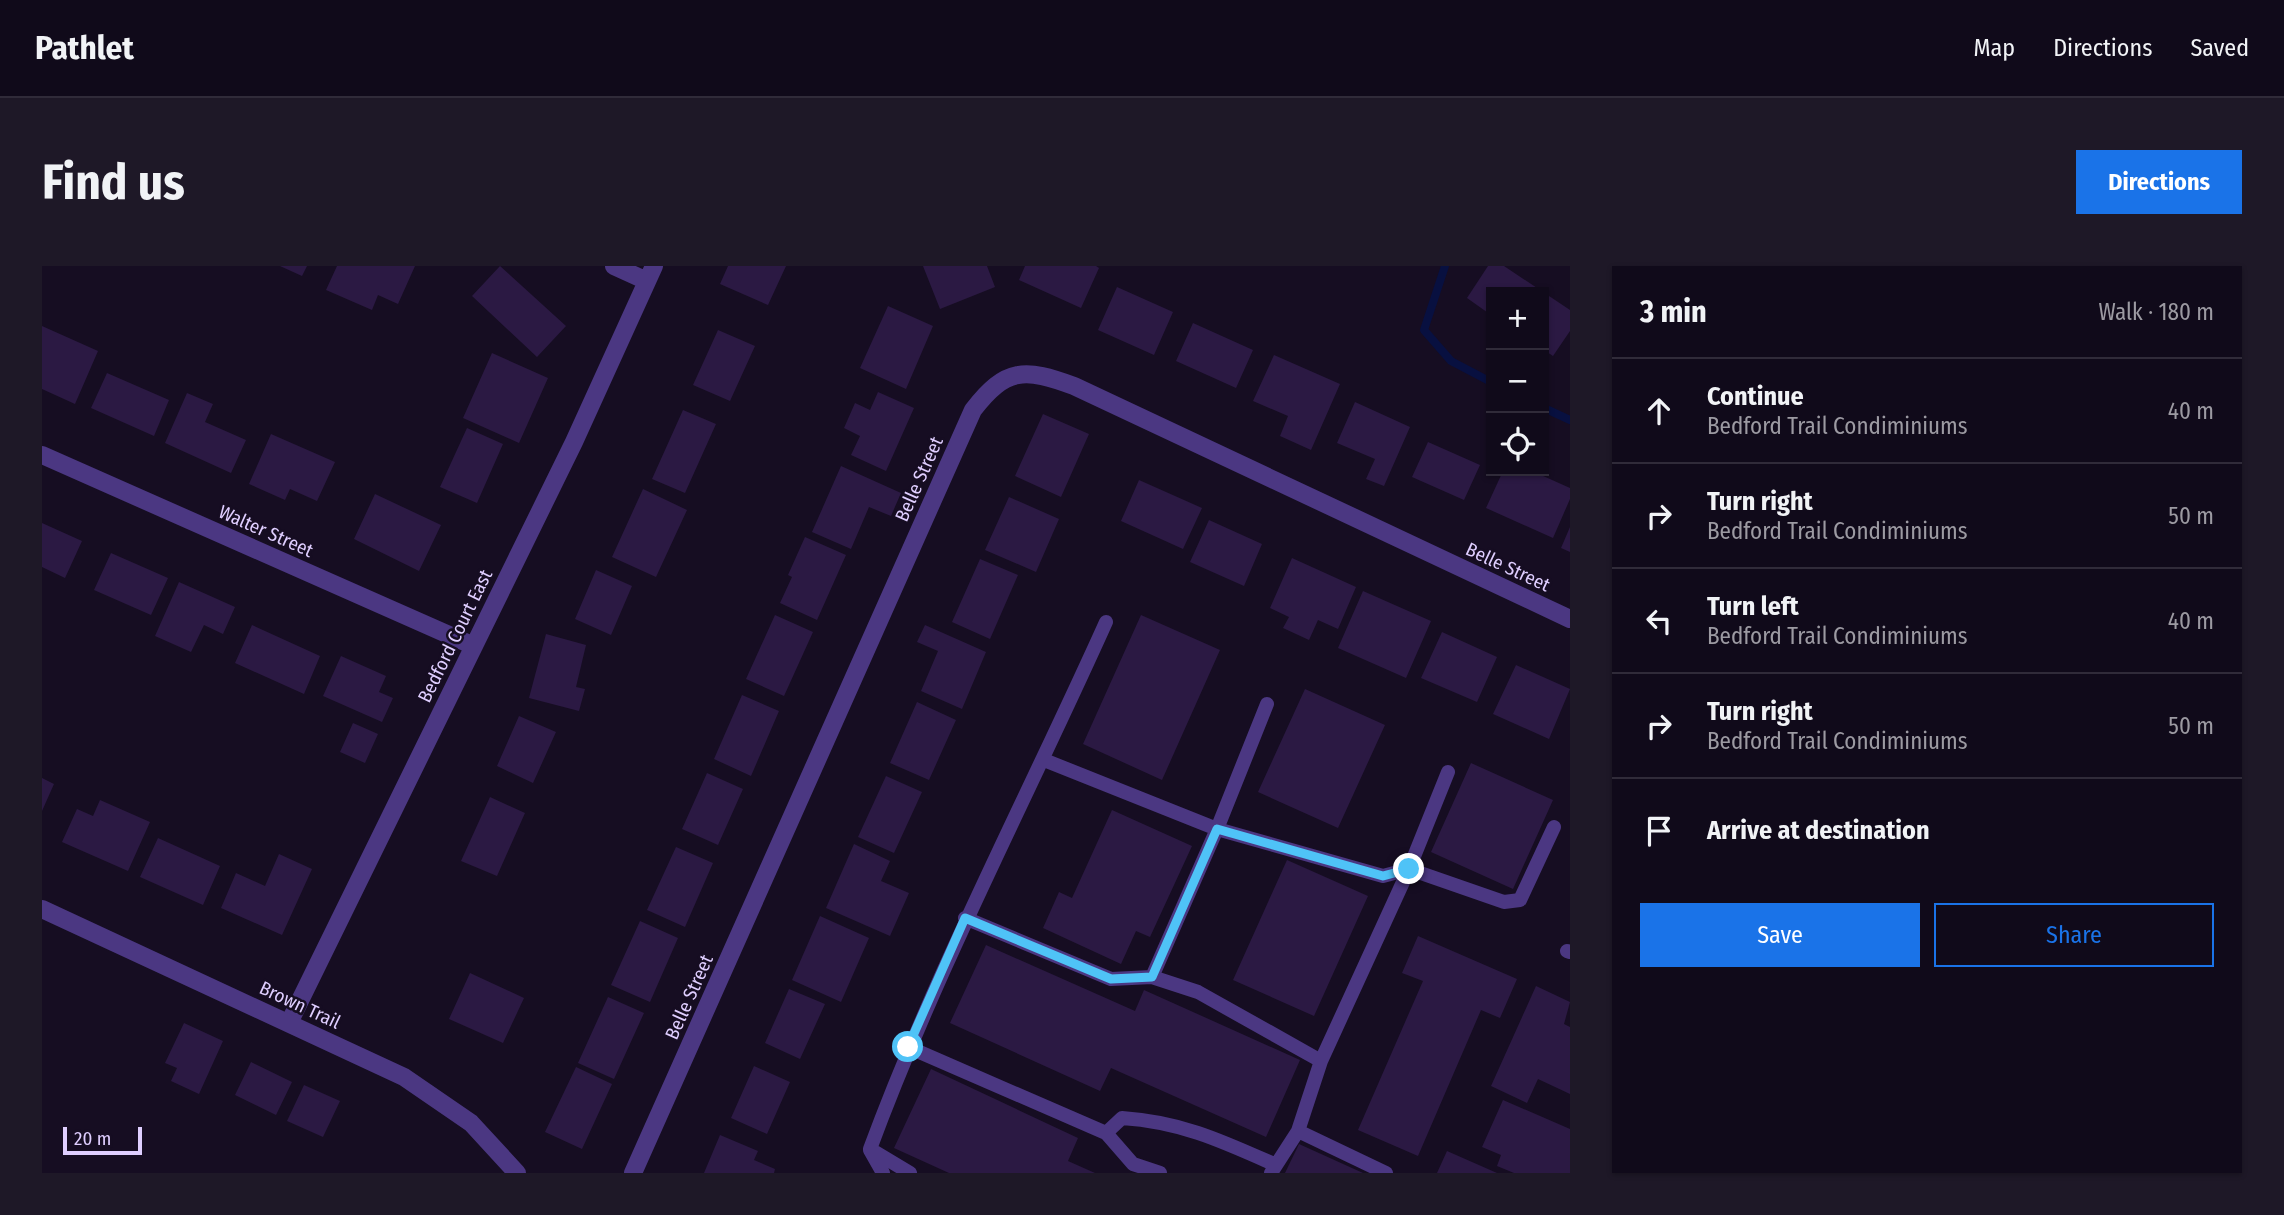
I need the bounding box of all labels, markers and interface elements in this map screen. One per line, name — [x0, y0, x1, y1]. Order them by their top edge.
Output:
text: Pathlet — [35, 28, 134, 68]
text: Map — [1974, 34, 2015, 62]
text: Directions — [2053, 34, 2152, 62]
text: Saved — [2190, 34, 2249, 62]
button: Directions — [2076, 150, 2242, 214]
text: Find us — [42, 153, 185, 212]
map controls — [1486, 287, 1549, 476]
button: + — [1486, 287, 1549, 350]
text: 3 min — [1640, 294, 1707, 330]
text: Walk · 180 m — [2098, 298, 2214, 326]
button: − — [1486, 350, 1549, 413]
text: Continue — [1707, 381, 1804, 412]
icon: ahead — [1640, 392, 1678, 430]
text: 40 m — [2168, 397, 2214, 425]
text: Bedford Trail Condiminiums — [1707, 412, 1968, 440]
button: locate — [1486, 413, 1549, 476]
street label: Belle Street — [890, 432, 948, 525]
text: Turn right — [1707, 486, 1813, 517]
icon: right — [1640, 497, 1678, 535]
street label: Walter Street — [215, 500, 317, 562]
text: 50 m — [2168, 502, 2214, 530]
text: Bedford Trail Condiminiums — [1707, 517, 1968, 545]
street label: Belle Street — [1462, 537, 1554, 597]
street label: Bedford Court East — [413, 565, 497, 706]
text: Turn left — [1707, 591, 1799, 622]
icon: left — [1640, 602, 1678, 640]
text: 40 m — [2168, 607, 2214, 635]
text: Bedford Trail Condiminiums — [1707, 622, 1968, 650]
text: Turn right — [1707, 696, 1813, 727]
icon: right — [1640, 707, 1678, 745]
text: 50 m — [2168, 712, 2214, 740]
text: Bedford Trail Condiminiums — [1707, 727, 1968, 755]
icon: arrive — [1640, 812, 1678, 850]
text: Arrive at destination — [1707, 815, 1930, 846]
route end — [1393, 853, 1424, 884]
button: Save — [1640, 903, 1920, 967]
button: Share — [1934, 903, 2214, 967]
street label: Belle Street — [660, 950, 718, 1043]
street label: Brown Trail — [256, 976, 344, 1034]
route start — [892, 1031, 923, 1062]
scale bar — [63, 1124, 142, 1156]
text: 20 m — [74, 1127, 111, 1150]

